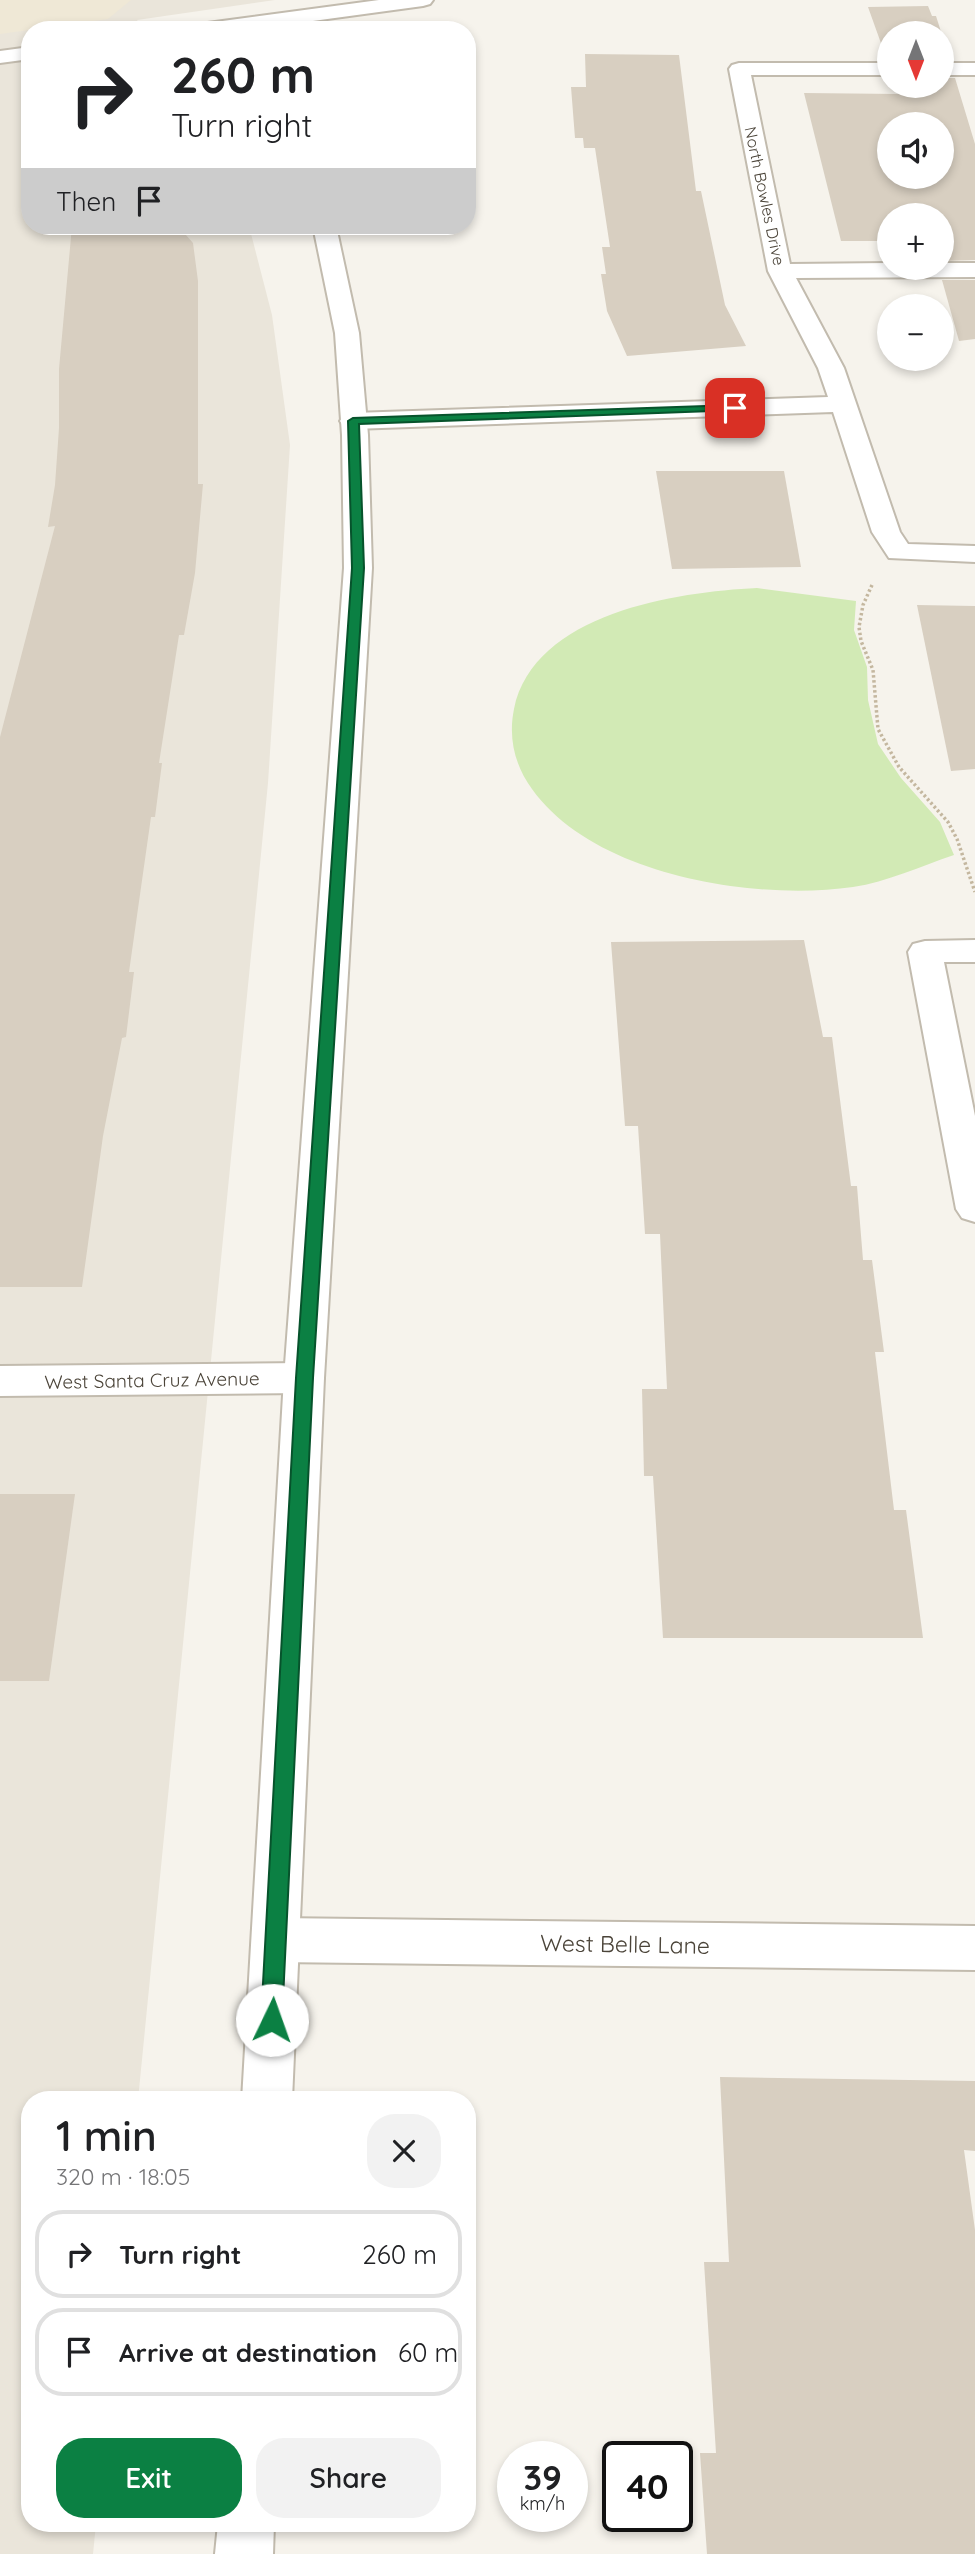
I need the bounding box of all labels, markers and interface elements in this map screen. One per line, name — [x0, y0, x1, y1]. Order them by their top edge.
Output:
north arrow — [877, 21, 954, 98]
map controls — [877, 21, 954, 371]
text: 260 m — [171, 44, 315, 105]
icon: right — [56, 49, 147, 140]
text: Turn right — [171, 105, 312, 145]
button: sound — [877, 112, 954, 189]
street label: North Bowles Drive — [741, 125, 789, 267]
icon: arrive — [130, 182, 168, 220]
text: Then — [56, 185, 116, 218]
button: + — [877, 203, 954, 280]
button: − — [877, 294, 954, 371]
pin — [705, 378, 765, 438]
icon: arrive — [716, 389, 754, 427]
street label: West Santa Cruz Avenue — [44, 1366, 260, 1394]
street label: West Belle Lane — [540, 1928, 710, 1960]
position arrow — [235, 1983, 309, 2057]
text: 1 min — [56, 2109, 157, 2162]
button: close — [367, 2114, 441, 2188]
text: 320 m · 18:05 — [56, 2162, 190, 2191]
icon: right — [60, 2235, 98, 2273]
text: Turn right — [119, 2238, 241, 2271]
text: 260 m — [362, 2238, 437, 2271]
icon: arrive — [60, 2333, 98, 2371]
text: Arrive at destination — [119, 2336, 377, 2369]
text: 60 m — [398, 2336, 458, 2369]
button: Exit — [56, 2438, 242, 2518]
button: Share — [256, 2438, 441, 2518]
speed limit sign: 40 — [602, 2441, 693, 2532]
text: 39 — [523, 2455, 562, 2499]
text: km/h — [520, 2492, 565, 2515]

